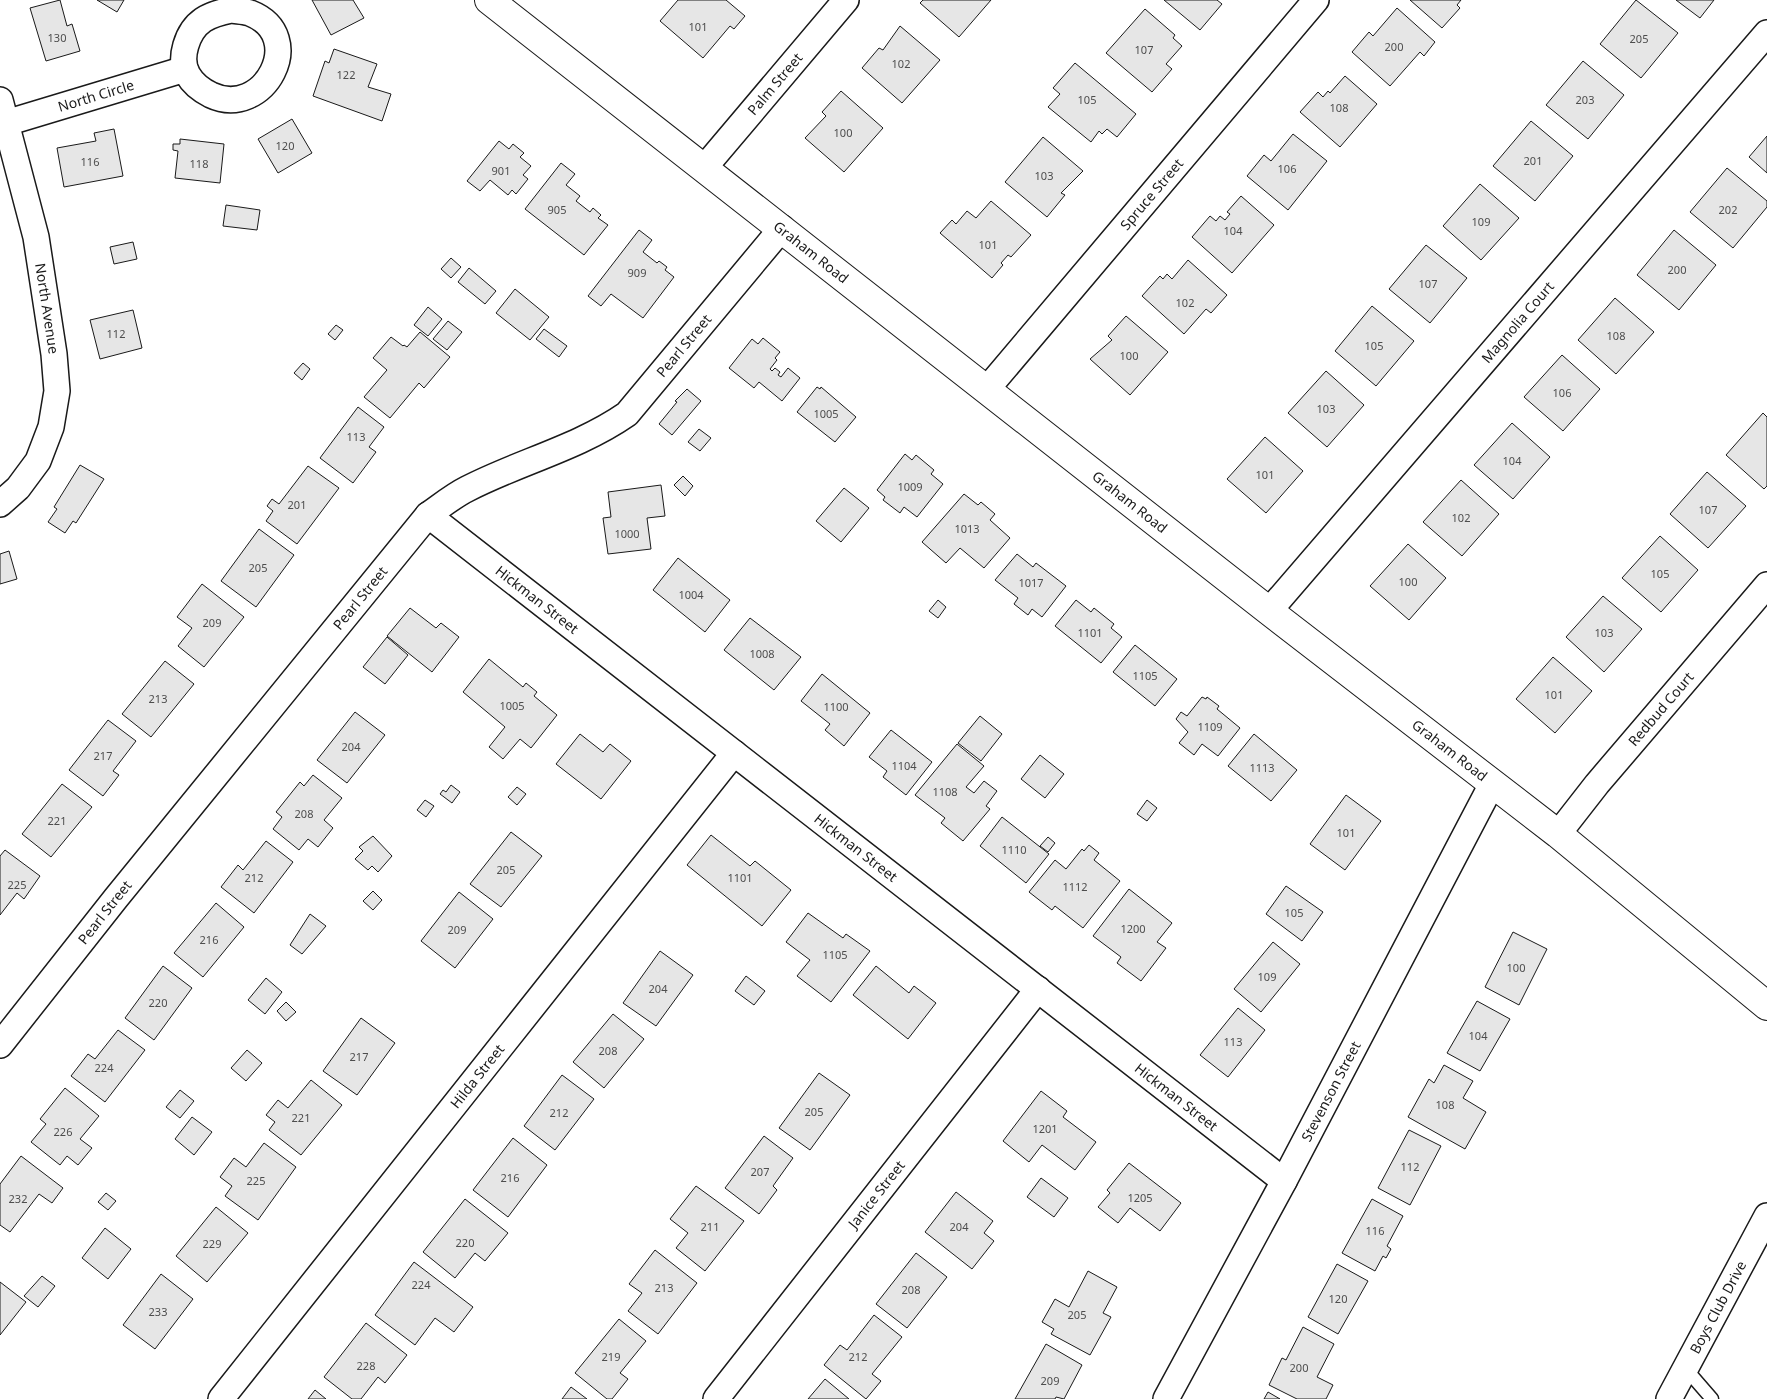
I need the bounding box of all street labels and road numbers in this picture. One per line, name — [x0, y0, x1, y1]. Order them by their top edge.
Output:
street label: Palm Street — [743, 49, 806, 119]
street label: North Circle — [56, 75, 136, 116]
street label: Spruce Street — [1116, 154, 1187, 234]
street label: Graham Road — [770, 216, 853, 287]
street label: North Avenue — [31, 262, 64, 355]
street label: Magnolia Court — [1477, 277, 1558, 367]
street label: Pearl Street — [652, 310, 715, 381]
street label: Graham Road — [1089, 466, 1172, 537]
street label: Hickman Street — [492, 561, 583, 638]
street label: Pearl Street — [328, 562, 391, 633]
street label: Redbud Court — [1624, 668, 1698, 750]
street label: Graham Road — [1408, 715, 1492, 785]
street label: Hickman Street — [811, 809, 902, 886]
street label: Pearl Street — [73, 876, 136, 948]
street label: Stevenson Street — [1296, 1038, 1365, 1145]
street label: Hilda Street — [445, 1040, 508, 1112]
street label: Hickman Street — [1131, 1058, 1222, 1135]
street label: Janice Street — [842, 1156, 909, 1234]
street label: Boys Club Drive — [1685, 1257, 1750, 1357]

